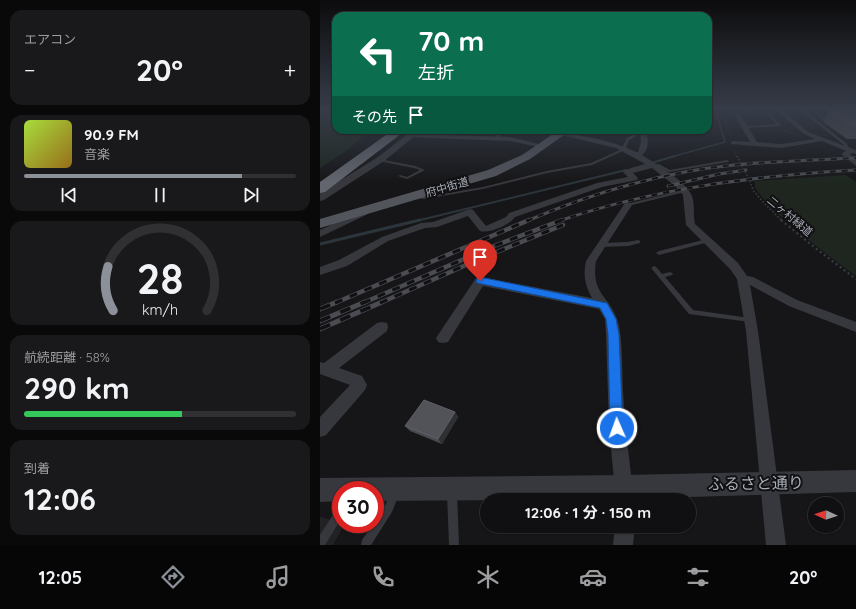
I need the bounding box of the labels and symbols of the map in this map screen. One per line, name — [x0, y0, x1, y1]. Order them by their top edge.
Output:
street label: 府中街道 — [424, 174, 470, 200]
street label: 二ヶ村緑道 — [764, 193, 816, 239]
pin — [463, 240, 497, 281]
position arrow — [596, 407, 638, 449]
street label: ふるさと通り — [708, 472, 804, 494]
speed limit sign: 30 — [332, 481, 384, 533]
north arrow — [808, 497, 844, 533]

